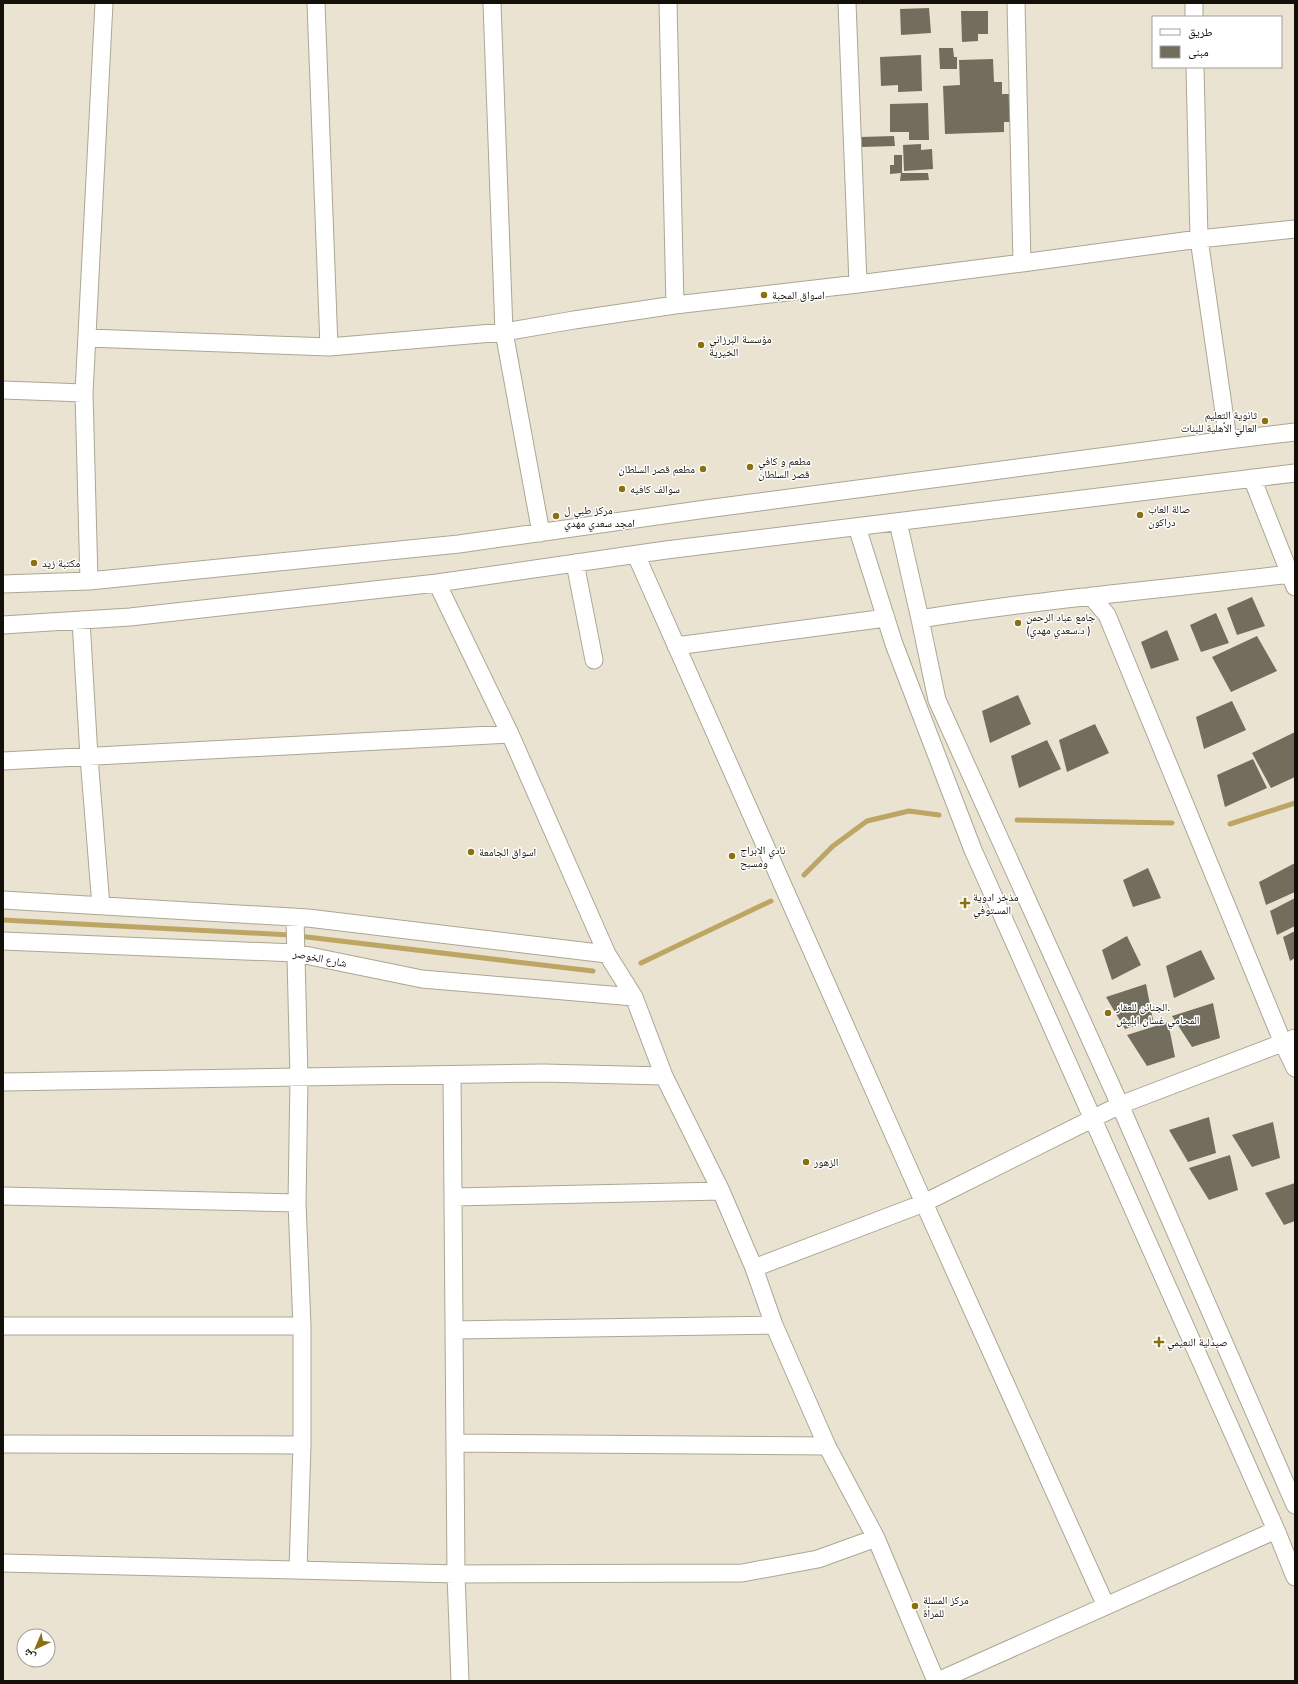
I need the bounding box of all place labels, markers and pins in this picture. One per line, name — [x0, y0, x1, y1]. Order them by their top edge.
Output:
place label: اسواق المحبة — [772, 288, 825, 302]
marker: اسواق المحبة — [759, 290, 769, 300]
place label: مؤسسة البرزاني الخيرية — [709, 332, 772, 359]
marker: مؤسسة البرزاني الخيرية — [696, 340, 706, 350]
place label: ثانوية التعليم العالي الأهلية للبنات — [1181, 408, 1257, 437]
marker: ثانوية التعليم العالي الأهلية للبنات — [1260, 416, 1270, 426]
place label: مطعم و كافي قصر السلطان — [758, 454, 811, 481]
place label: مطعم قصر السلطان — [618, 462, 695, 477]
marker: مطعم و كافي قصر السلطان — [745, 462, 755, 472]
marker: مطعم قصر السلطان — [698, 464, 708, 474]
place label: سوالف كافيه — [630, 482, 680, 496]
marker: سوالف كافيه — [617, 484, 627, 494]
place label: صالة العاب دراكون — [1148, 502, 1190, 529]
place label: مركز طبي ل امجد سعدي مهدي — [564, 503, 635, 532]
marker: صالة العاب دراكون — [1135, 510, 1145, 520]
marker: مركز طبي ل امجد سعدي مهدي — [551, 511, 561, 521]
place label: مكتبة زيد — [42, 556, 80, 570]
marker: مكتبة زيد — [29, 558, 39, 568]
place label: جامع عباد الرحمن (د.سعدي مهدي ) — [1026, 610, 1095, 639]
marker: جامع عباد الرحمن (د.سعدي مهدي ) — [1013, 618, 1023, 628]
place label: نادي الابراج ومسبح — [740, 843, 785, 870]
place label: اسواق الجامعة — [479, 845, 536, 859]
marker: اسواق الجامعة — [466, 847, 476, 857]
marker: نادي الابراج ومسبح — [727, 851, 737, 861]
place label: مذخر ادویة المستوفي — [973, 890, 1019, 919]
marker: مذخر ادویة المستوفي — [960, 898, 970, 908]
place label: الجنائن للعقار. المحامي غسان ابليش — [1115, 1000, 1199, 1029]
marker: الجنائن للعقار. المحامي غسان ابليش — [1103, 1008, 1113, 1018]
place label: الزهور — [813, 1155, 838, 1169]
marker: الزهور — [801, 1157, 811, 1167]
place label: صيدلية النعيمي — [1167, 1335, 1228, 1351]
marker: صيدلية النعيمي — [1154, 1337, 1164, 1347]
place label: مركز المسلة للمرأة — [923, 1593, 969, 1620]
marker: مركز المسلة للمرأة — [910, 1601, 920, 1611]

